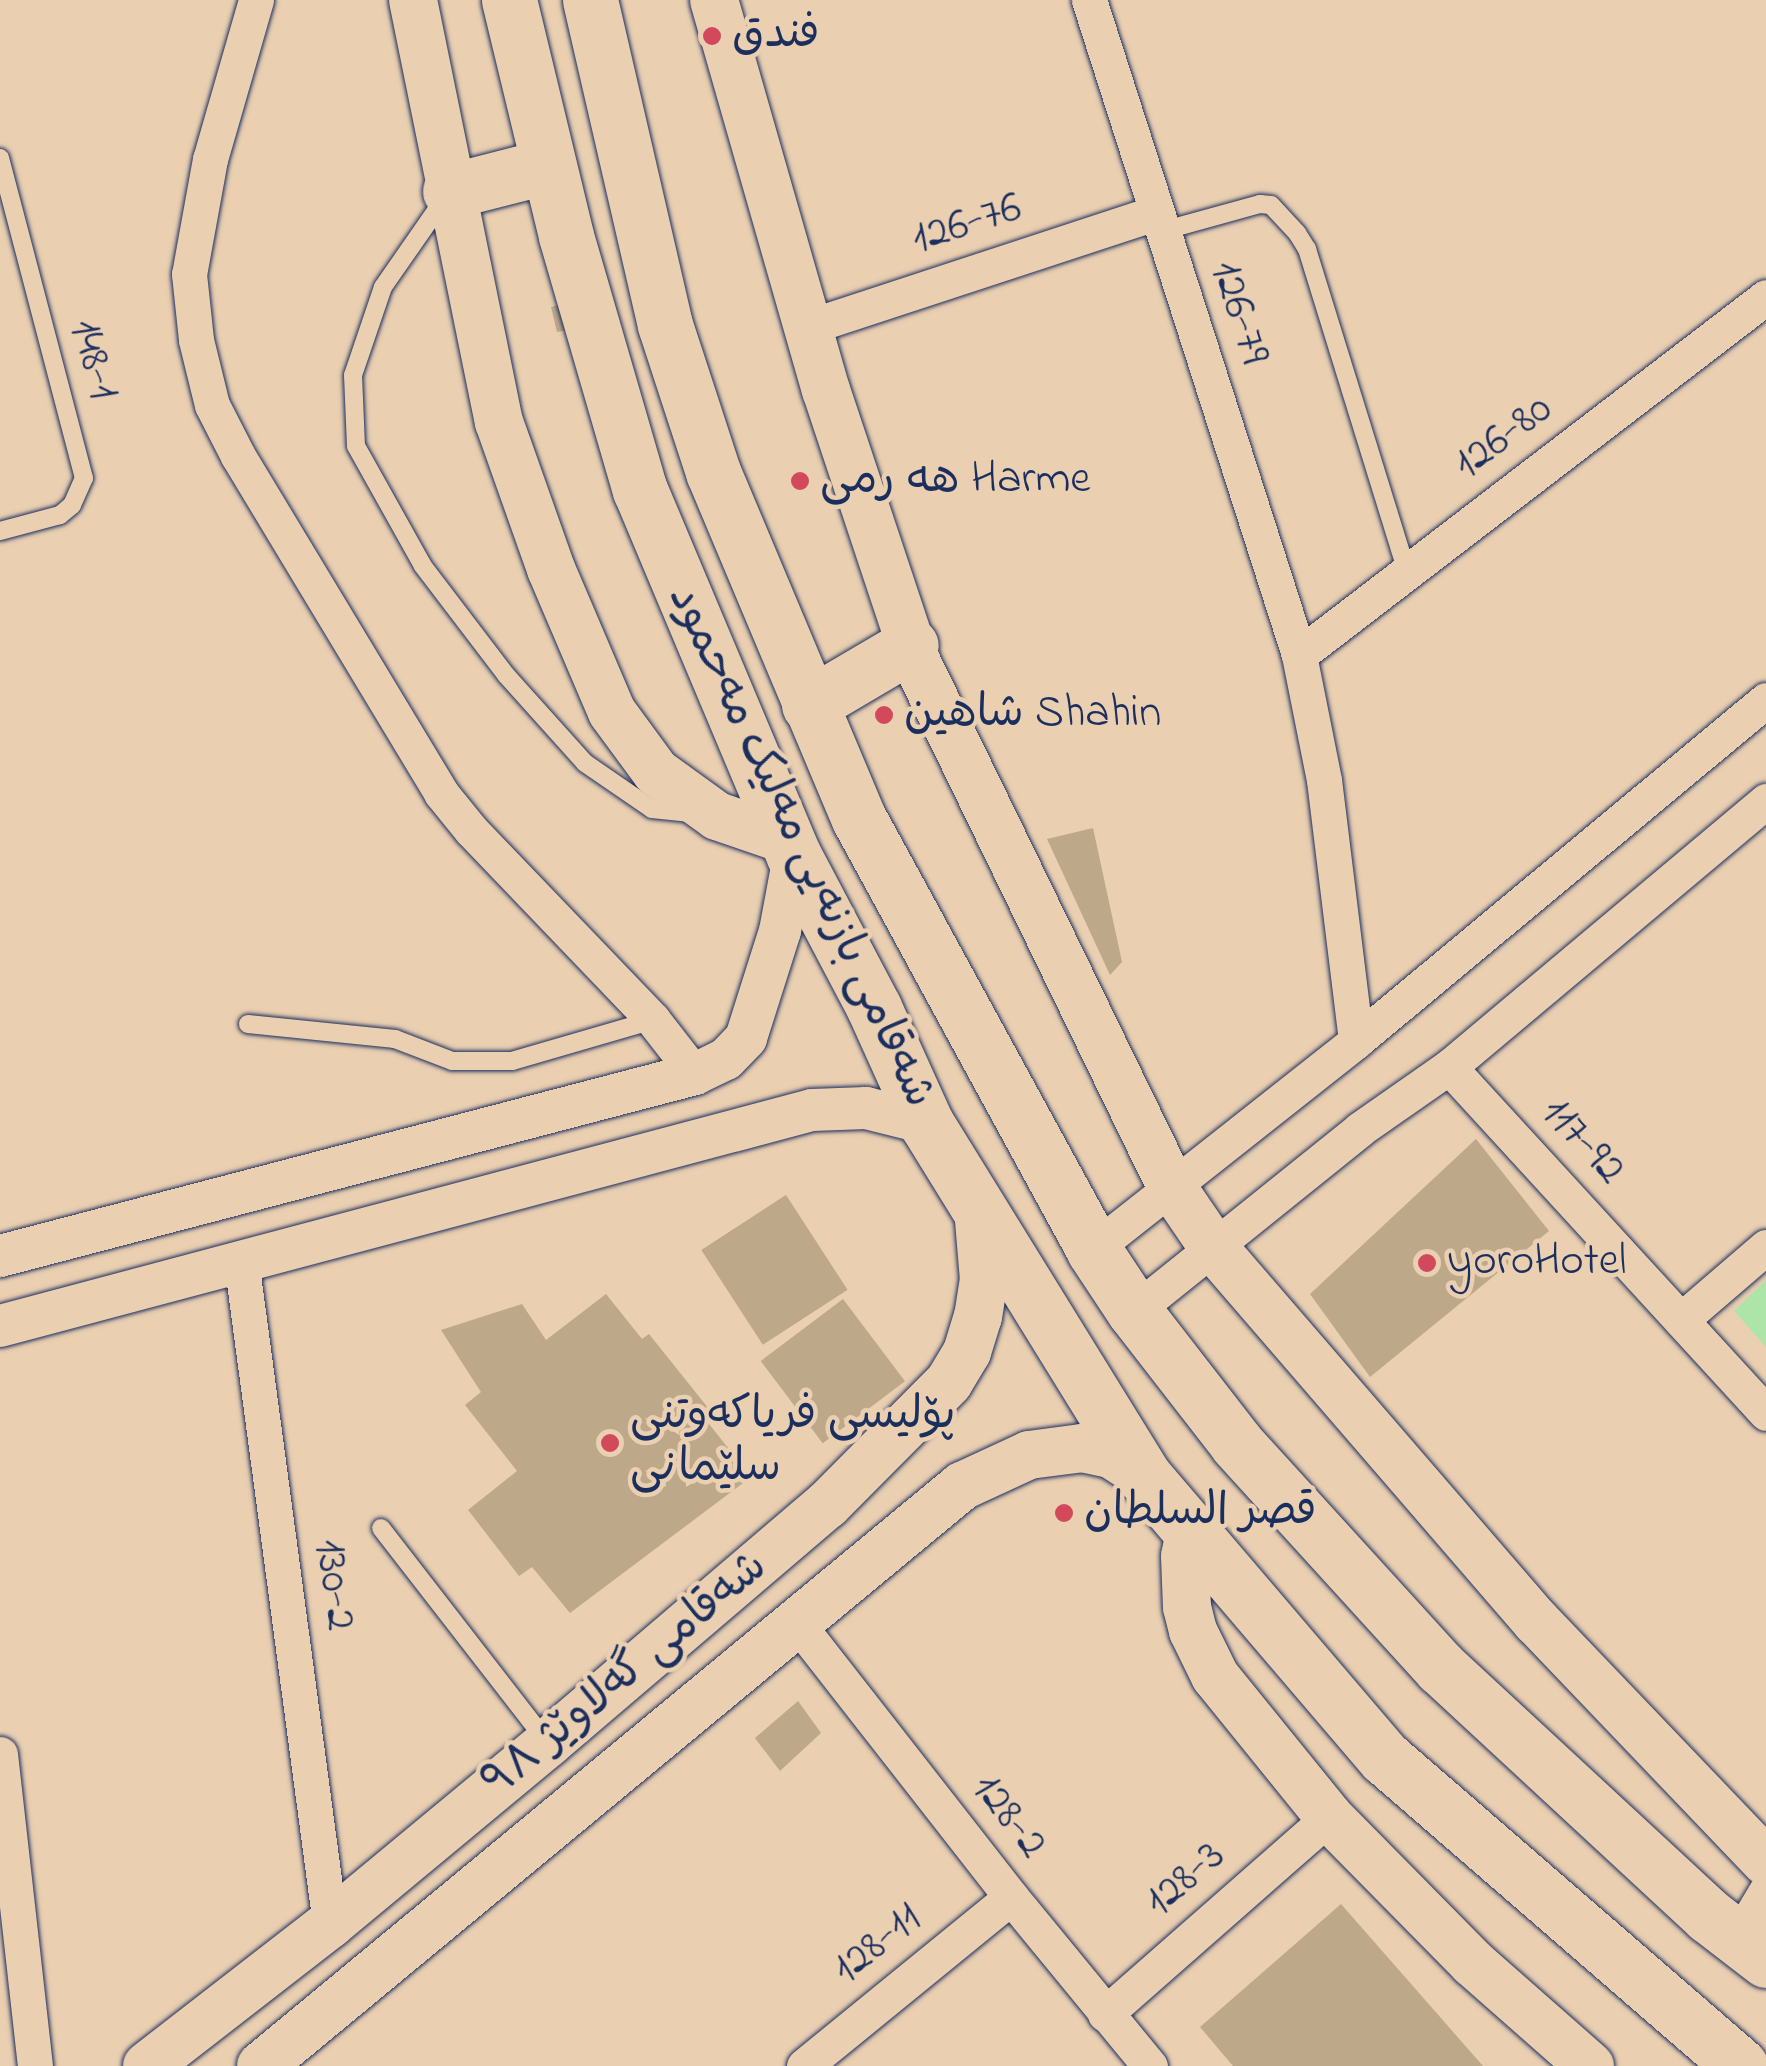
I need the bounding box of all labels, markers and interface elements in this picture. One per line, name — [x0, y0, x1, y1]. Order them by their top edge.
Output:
place label: فندق — [732, 9, 820, 63]
marker: فندق — [701, 25, 723, 47]
street label: 126-76 — [906, 182, 1028, 268]
street label: 126-79 — [1196, 255, 1280, 371]
street label: 148-1 — [55, 314, 129, 406]
street label: 126-80 — [1444, 383, 1564, 493]
place label: هه رمی Harme — [820, 454, 1090, 508]
marker: هه رمی Harme — [789, 470, 811, 492]
street label: شەقامی بازنەیی مەلیک مەحمود — [655, 577, 945, 1117]
place label: شاهین Shahin — [904, 688, 1161, 742]
marker: شاهین Shahin — [873, 704, 895, 726]
street label: 117-92 — [1528, 1087, 1636, 1197]
place label: yoroHotel — [1447, 1236, 1627, 1290]
marker: yoroHotel — [1416, 1252, 1438, 1274]
place label: پۆلیسی فریاکەوتنی سلێمانی — [630, 1390, 956, 1496]
marker: پۆلیسی فریاکەوتنی سلێمانی — [599, 1432, 621, 1454]
place label: قصر السلطان — [1084, 1486, 1317, 1540]
marker: قصر السلطان — [1053, 1502, 1075, 1524]
street label: 130-2 — [300, 1536, 366, 1634]
street label: شەقامی گەلاوێژ ٩٨ — [473, 1541, 779, 1811]
street label: 128-2 — [958, 1764, 1058, 1870]
street label: 128-3 — [1135, 1830, 1237, 1930]
street label: 128-11 — [823, 1893, 933, 1997]

